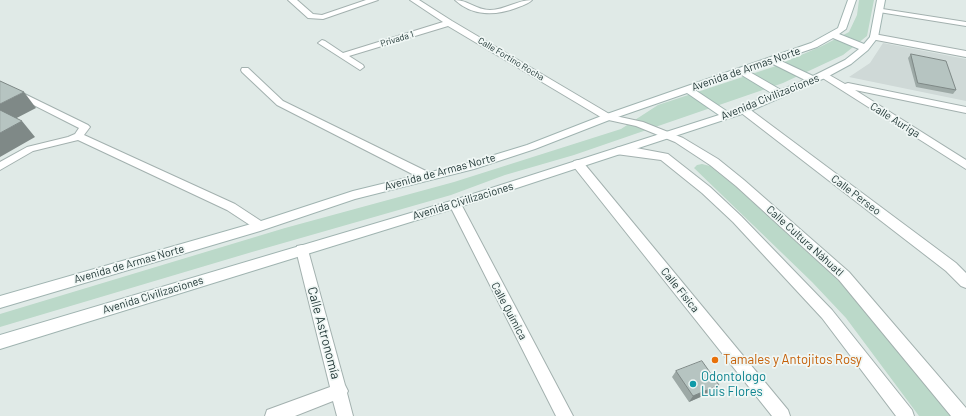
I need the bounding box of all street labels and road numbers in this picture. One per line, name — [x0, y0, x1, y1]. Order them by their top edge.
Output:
street label: Privada 1 — [379, 29, 415, 49]
street label: Calle Fortino Rocha — [476, 35, 546, 83]
street label: Avenida de Armas Norte — [690, 44, 802, 94]
street label: Avenida Civilizaciones — [719, 71, 821, 123]
street label: Calle Auriga — [868, 100, 922, 140]
street label: Avenida de Armas Norte — [383, 151, 497, 193]
street label: Calle Perseo — [829, 172, 883, 218]
street label: Avenida Civilizaciones — [411, 179, 515, 223]
street label: Calle Cultura Náhuatl — [764, 203, 846, 279]
street label: Avenida de Armas Norte — [72, 242, 186, 286]
street label: Calle Física — [658, 265, 702, 315]
street label: Avenida Civilizaciones — [101, 273, 205, 317]
street label: Calle Química — [488, 280, 530, 342]
street label: Calle Astronomía — [304, 285, 344, 381]

